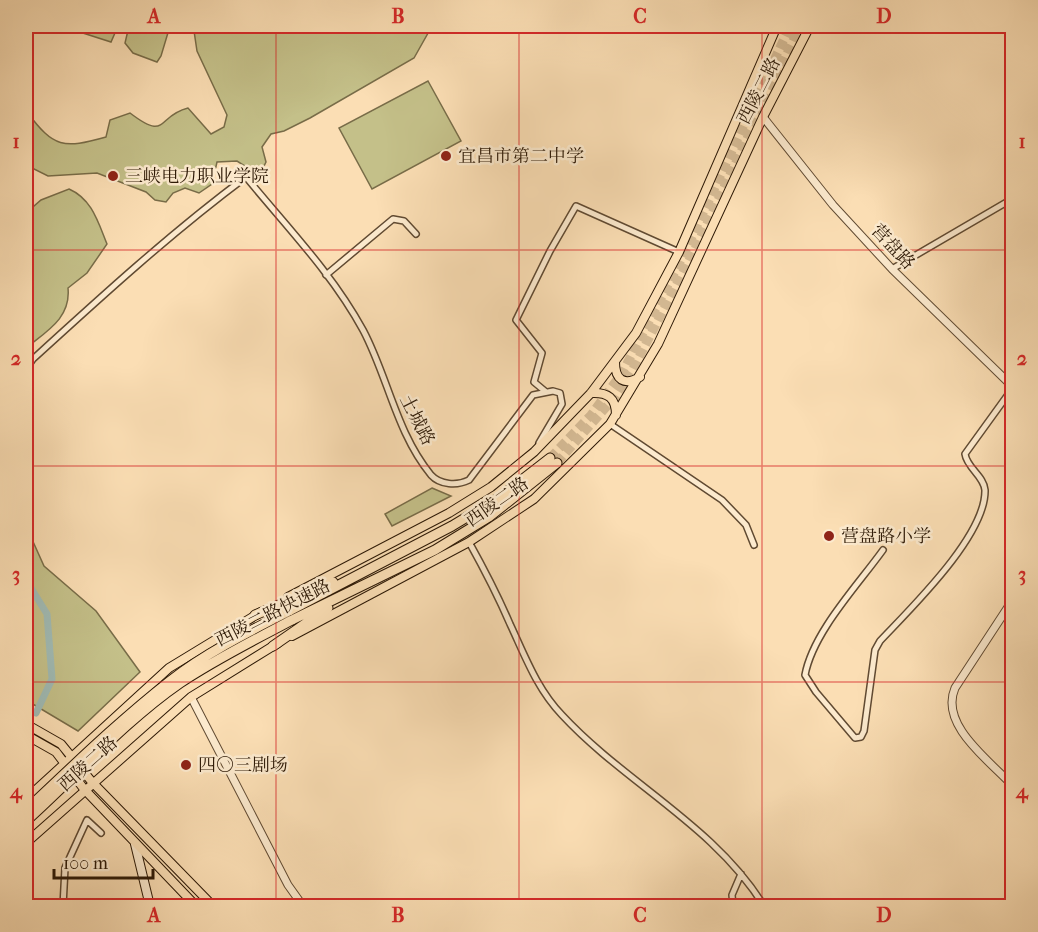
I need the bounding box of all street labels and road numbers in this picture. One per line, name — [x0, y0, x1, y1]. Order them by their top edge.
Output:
street label: 西陵二路 — [733, 54, 785, 128]
street label: 营盘路 — [867, 220, 919, 274]
street label: 土城路 — [395, 391, 439, 449]
street label: 西陵二路 — [461, 473, 533, 531]
street label: 西陵二路快速路 — [212, 575, 334, 651]
street label: 西陵二路 — [54, 732, 122, 796]

